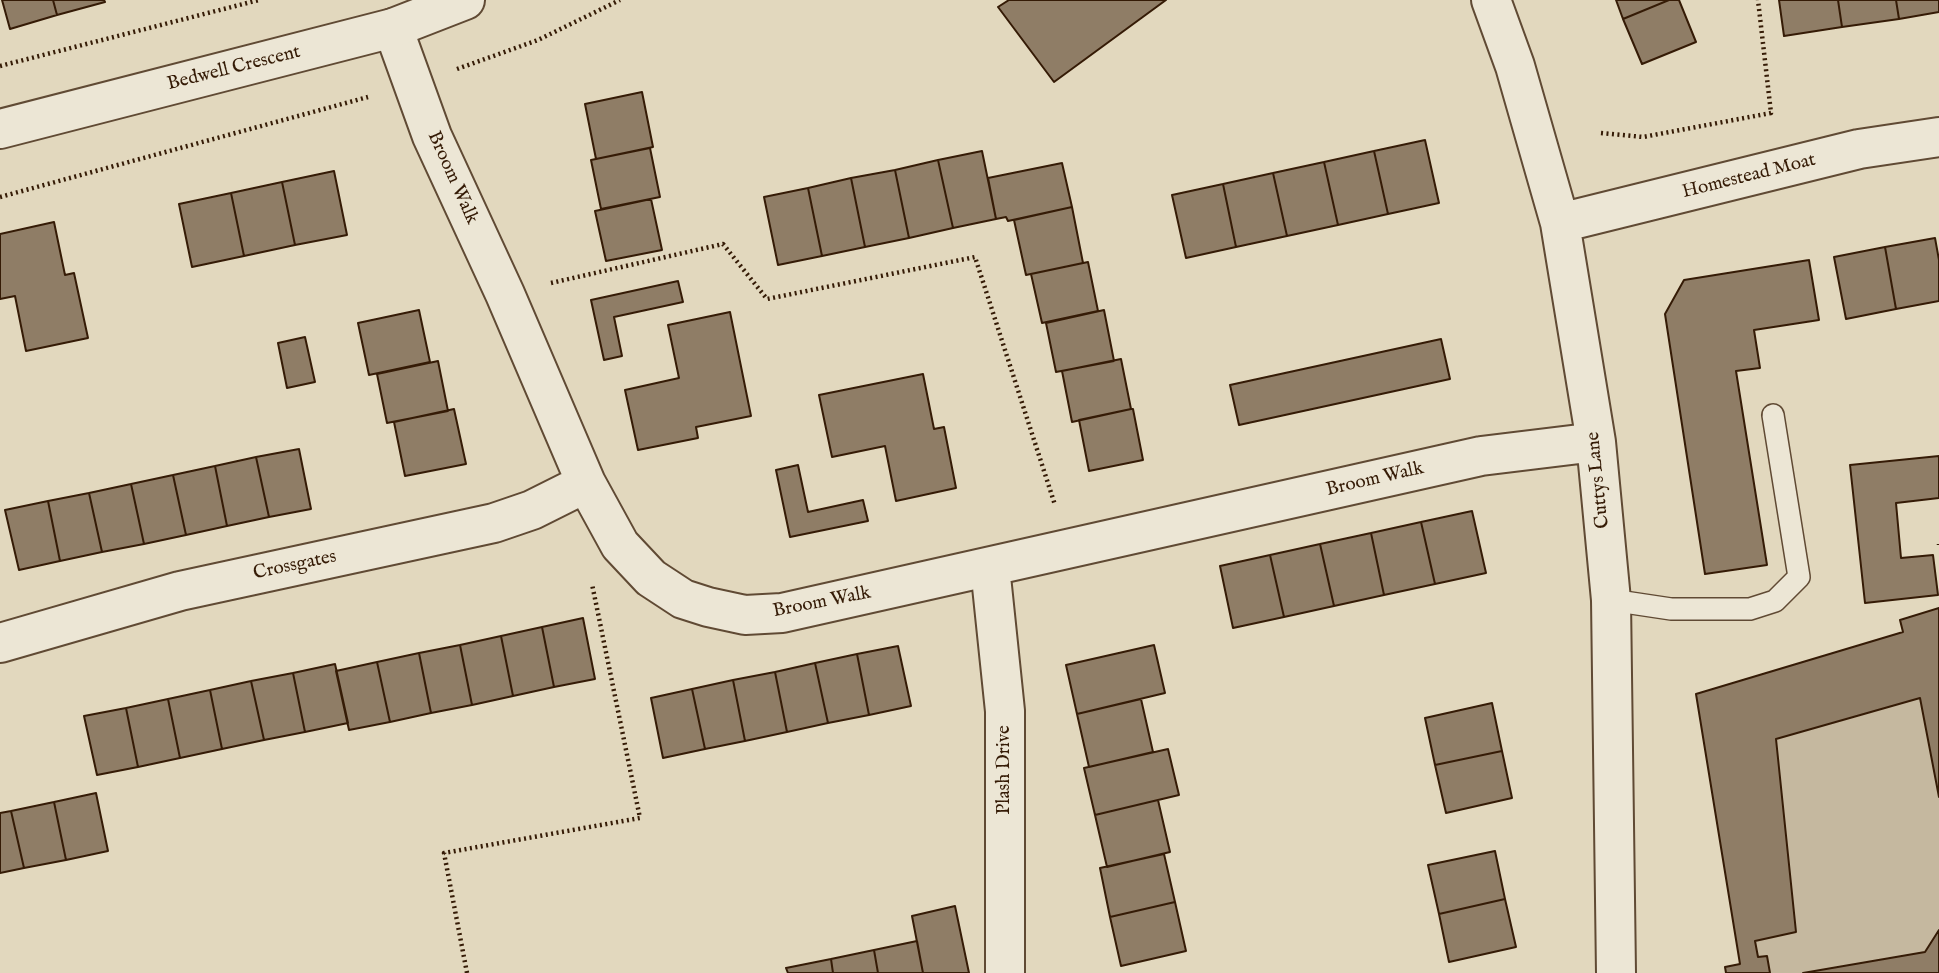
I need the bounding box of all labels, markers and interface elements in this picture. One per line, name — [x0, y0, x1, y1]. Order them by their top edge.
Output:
street label: Bedwell Crescent — [165, 41, 303, 97]
street label: Broom Walk — [421, 128, 483, 228]
street label: Homestead Moat — [1680, 149, 1818, 205]
street label: Cuttys Lane — [1583, 430, 1615, 530]
street label: Broom Walk — [1324, 458, 1426, 502]
street label: Crossgates — [251, 546, 339, 586]
street label: Broom Walk — [771, 582, 873, 624]
street label: Plash Drive — [994, 725, 1016, 815]

